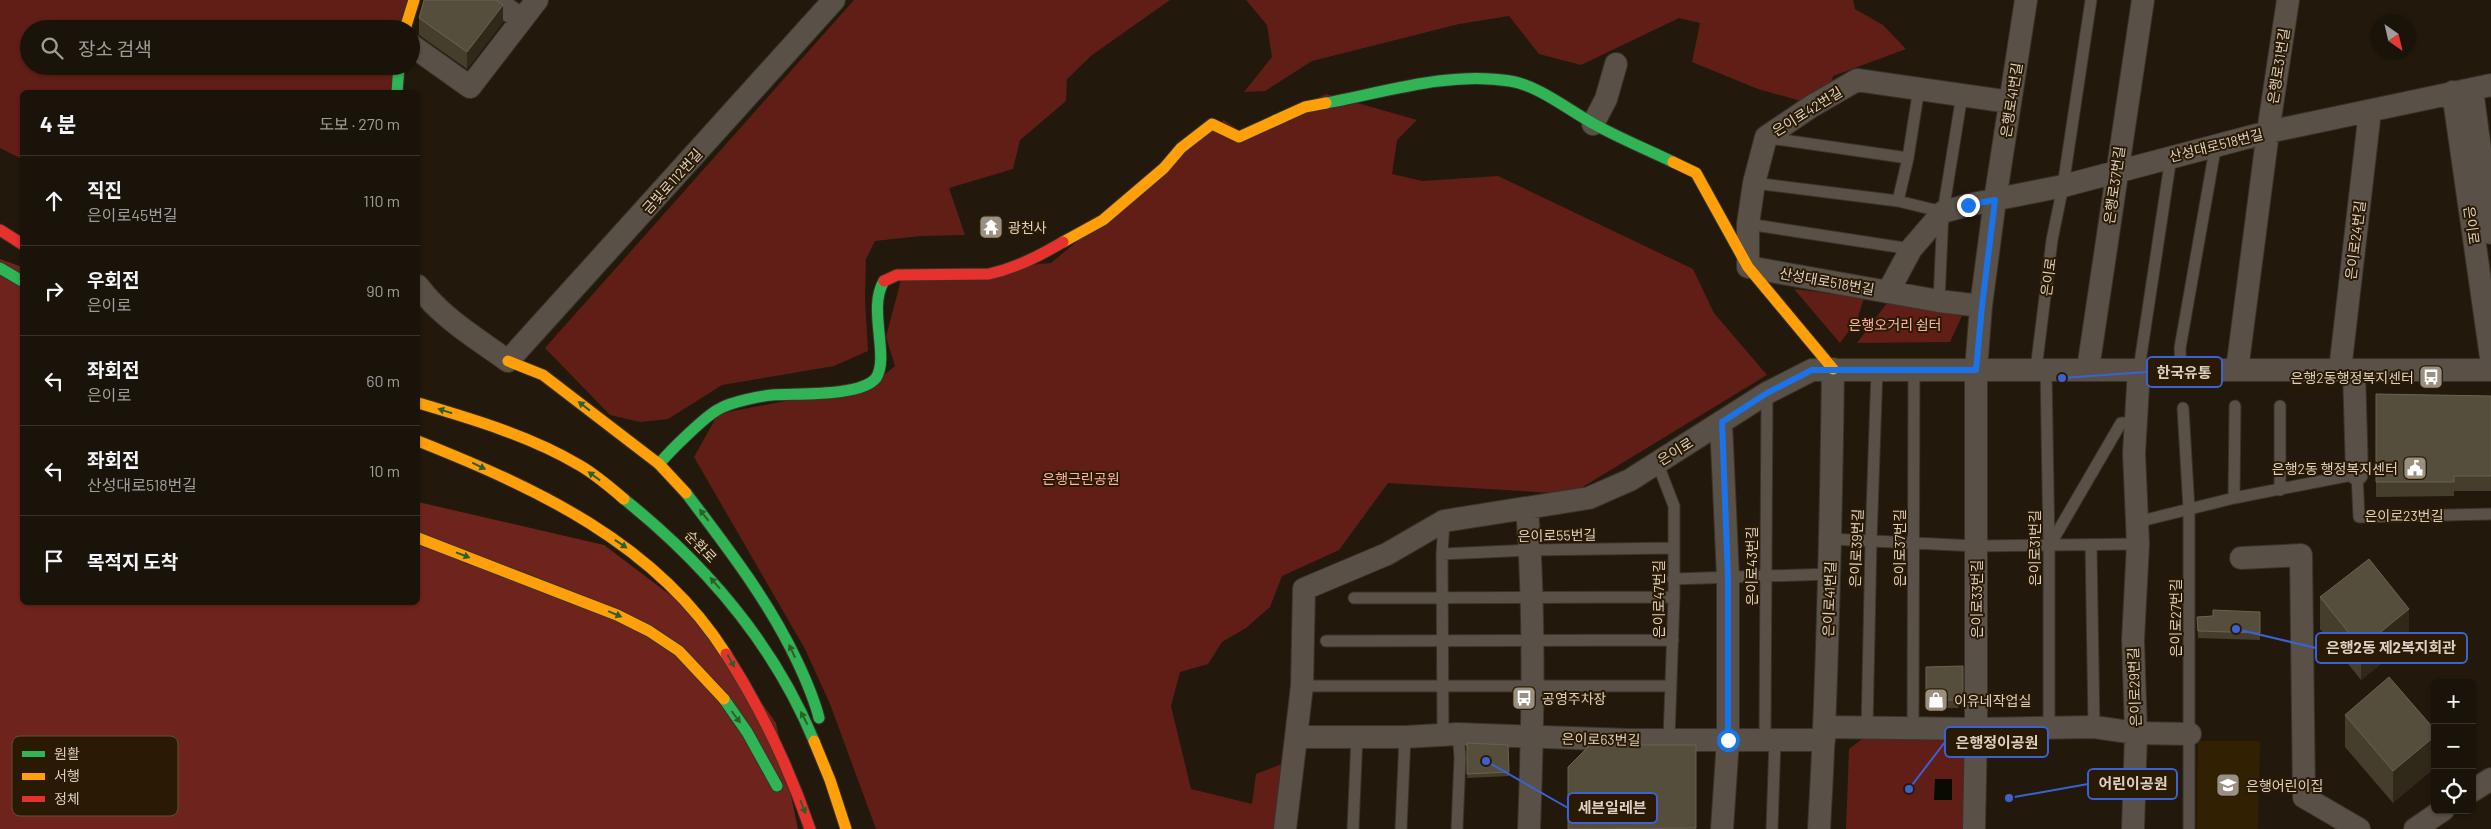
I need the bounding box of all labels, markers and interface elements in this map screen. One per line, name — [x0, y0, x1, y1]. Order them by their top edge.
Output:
north arrow — [2371, 15, 2416, 60]
search box — [20, 20, 420, 75]
street label: 은행로31번길 — [2264, 27, 2292, 105]
icon: search — [38, 34, 66, 62]
text: 장소 검색 — [78, 37, 152, 60]
street label: 은행로41번길 — [1997, 61, 2025, 139]
street label: 은이로42번길 — [1769, 83, 1845, 139]
text: 4 분 — [40, 111, 76, 136]
text: 도보 · 270 m — [319, 114, 400, 133]
street label: 산성대로518번길 — [2167, 125, 2265, 165]
street label: 금빛로112번길 — [638, 145, 706, 217]
street label: 은행로37번길 — [2100, 145, 2128, 225]
text: 직진 — [87, 178, 122, 201]
icon: ahead — [40, 187, 68, 215]
text: 110 m — [363, 191, 400, 210]
route end — [1957, 194, 1980, 217]
street label: 은이로24번길 — [2342, 199, 2368, 281]
text: 은이로45번길 — [87, 205, 178, 224]
street label: 은이로 — [2461, 205, 2483, 245]
temple icon: 광천사 — [978, 214, 1004, 240]
place label: 광천사 — [1008, 219, 1047, 236]
street label: 은이로 — [2037, 257, 2059, 297]
street label: 산성대로518번길 — [1778, 264, 1876, 298]
text: 우회전 — [87, 268, 139, 291]
icon: right — [40, 277, 68, 305]
text: 90 m — [366, 281, 400, 300]
text: 은이로 — [87, 295, 131, 314]
park label: 은행오거리 쉼터 — [1849, 316, 1941, 333]
callout: 한국유통 — [2147, 357, 2222, 387]
text: 좌회전 — [87, 358, 139, 381]
text: 한국유통 — [2156, 363, 2212, 381]
bus stop icon: 은행2동행정복지센터 — [2418, 364, 2444, 390]
icon: left — [40, 367, 68, 395]
place label: 은행2동행정복지센터 — [2291, 369, 2414, 386]
text: 60 m — [366, 371, 400, 390]
text: 은이로 — [87, 385, 131, 404]
one-way arrow — [578, 401, 591, 412]
one-way arrow — [438, 407, 453, 415]
street label: 은이로 — [1654, 433, 1696, 468]
text: 좌회전 — [87, 448, 139, 471]
public building icon: 은행2동 행정복지센터 — [2402, 455, 2428, 481]
icon: left — [40, 457, 68, 485]
place label: 은행2동 행정복지센터 — [2272, 460, 2398, 477]
text: 10 m — [369, 461, 400, 480]
one-way arrow — [472, 462, 486, 470]
park label: 은행근린공원 — [1042, 470, 1120, 487]
one-way arrow — [587, 471, 601, 481]
text: 산성대로518번길 — [87, 475, 197, 494]
street label: 은이로23번길 — [2364, 507, 2444, 524]
one-way arrow — [699, 508, 709, 522]
street label: 은이로39번길 — [1846, 508, 1866, 588]
street label: 은이로37번길 — [1891, 509, 1908, 587]
street label: 은이로31번길 — [2026, 510, 2043, 586]
street label: 순환로 — [681, 526, 721, 566]
street label: 은이로55번길 — [1517, 526, 1597, 544]
street label: 은이로43번길 — [1743, 526, 1760, 606]
one-way arrow — [614, 539, 628, 549]
icon: arrive — [40, 547, 68, 575]
text: 목적지 도착 — [87, 550, 178, 573]
one-way arrow — [456, 551, 471, 559]
street label: 은이로47번길 — [1650, 560, 1667, 638]
street label: 은이로33번길 — [1968, 560, 1985, 638]
street label: 은이로41번길 — [1819, 561, 1839, 637]
one-way arrow — [709, 577, 721, 589]
street label: 은이로27번길 — [2167, 579, 2184, 657]
one-way arrow — [607, 611, 622, 619]
callout: 은행2동 제2복지회관 — [2316, 633, 2467, 663]
text: 은행2동 제2복지회관 — [2326, 638, 2456, 656]
one-way arrow — [788, 644, 796, 658]
street label: 은이로29번길 — [2124, 647, 2144, 727]
one-way arrow — [727, 655, 736, 668]
map controls — [2431, 679, 2476, 814]
button: + — [2431, 679, 2476, 724]
bus stop icon: 공영주차장 — [1511, 685, 1537, 711]
shop icon: 이유네작업실 — [1923, 687, 1949, 713]
place label: 공영주차장 — [1542, 690, 1607, 707]
place label: 이유네작업실 — [1954, 692, 2031, 709]
one-way arrow — [731, 710, 742, 723]
one-way arrow — [800, 711, 808, 725]
button: − — [2431, 724, 2476, 769]
callout: 은행정이공원 — [1945, 727, 2048, 757]
route start — [1717, 729, 1740, 752]
street label: 은이로63번길 — [1561, 730, 1641, 748]
text: 은행정이공원 — [1956, 733, 2038, 751]
legend — [12, 736, 178, 816]
text: 원활 — [54, 745, 80, 762]
text: 서행 — [54, 767, 80, 784]
callout: 어린이공원 — [2088, 769, 2177, 799]
button: locate — [2431, 769, 2476, 814]
school or university icon: 은행어린이집 — [2215, 772, 2241, 798]
text: 어린이공원 — [2098, 774, 2168, 792]
place label: 은행어린이집 — [2246, 777, 2323, 794]
text: 정체 — [54, 790, 80, 807]
callout: 세븐일레븐 — [1568, 793, 1657, 823]
text: 세븐일레븐 — [1577, 798, 1647, 816]
one-way arrow — [799, 800, 807, 814]

